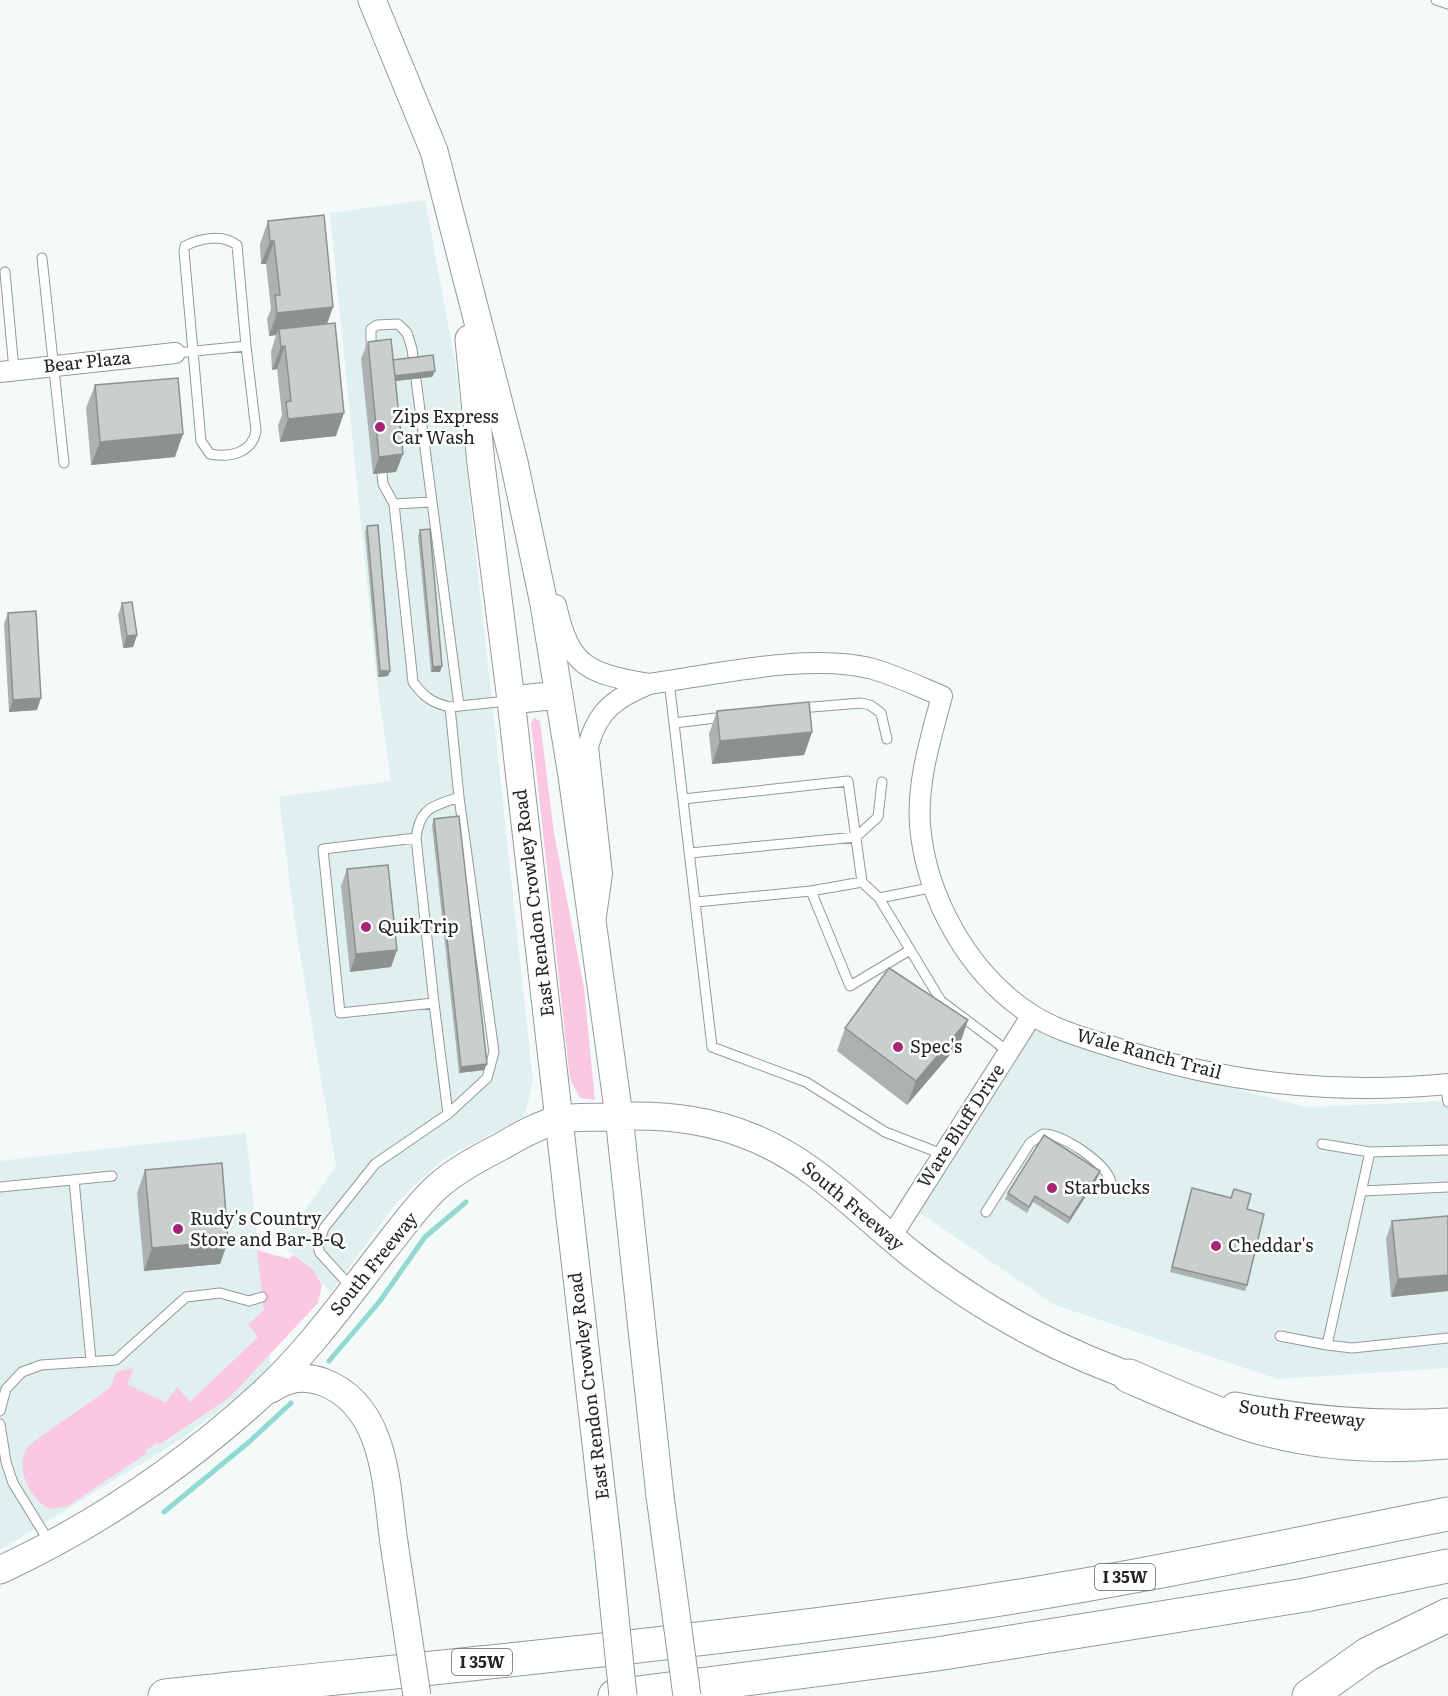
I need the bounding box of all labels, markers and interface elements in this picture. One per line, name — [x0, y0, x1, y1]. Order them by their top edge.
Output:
street label: Bear Plaza — [42, 342, 132, 379]
place label: Zips Express Car Wash — [392, 402, 499, 450]
marker: Zips Express Car Wash — [373, 420, 387, 434]
street label: East Rendon Crowley Road — [505, 788, 560, 1018]
place label: QuikTrip — [378, 912, 459, 939]
marker: QuikTrip — [359, 920, 373, 934]
street label: Wale Ranch Trail — [1074, 1020, 1225, 1085]
place label: Spec's — [910, 1032, 962, 1059]
marker: Spec's — [891, 1040, 905, 1054]
street label: Ware Bluff Drive — [909, 1058, 1010, 1193]
street label: South Freeway — [797, 1154, 912, 1256]
place label: Starbucks — [1064, 1173, 1150, 1200]
marker: Starbucks — [1045, 1181, 1059, 1195]
place label: Rudy's Country Store and Bar-B-Q — [190, 1204, 346, 1252]
street label: South Freeway — [322, 1205, 424, 1321]
marker: Rudy's Country Store and Bar-B-Q — [171, 1222, 185, 1236]
place label: Cheddar's — [1228, 1231, 1313, 1258]
marker: Cheddar's — [1209, 1239, 1223, 1253]
street label: East Rendon Crowley Road — [560, 1271, 615, 1501]
street label: South Freeway — [1238, 1391, 1367, 1434]
road number: I 35W — [1095, 1564, 1155, 1590]
road number: I 35W — [452, 1649, 512, 1675]

